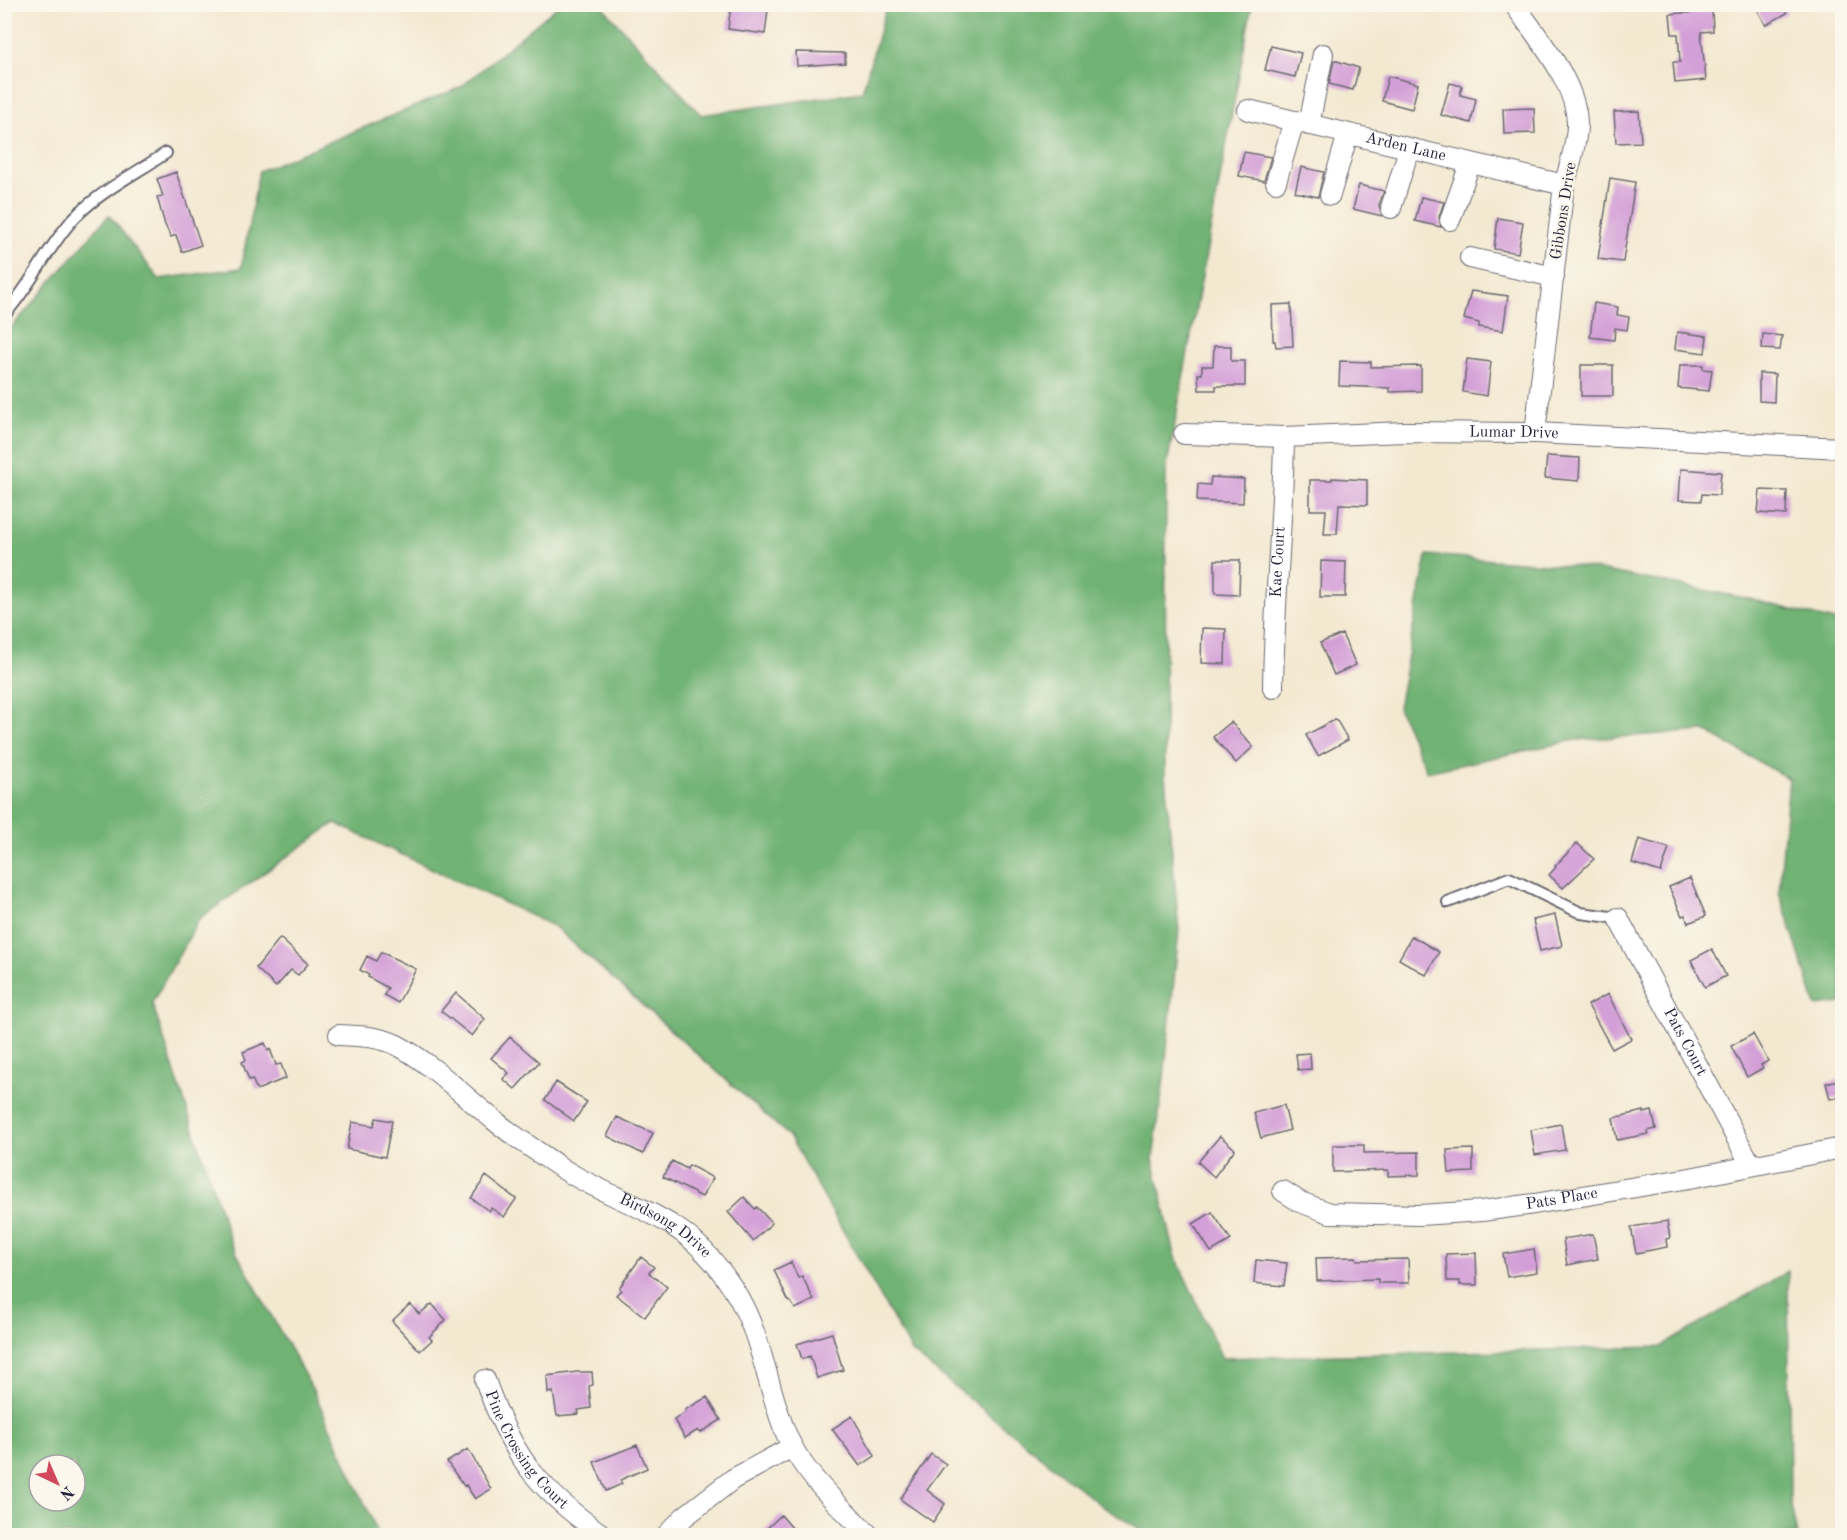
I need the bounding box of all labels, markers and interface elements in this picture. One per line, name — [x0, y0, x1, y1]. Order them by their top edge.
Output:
street label: Arden Lane — [1364, 130, 1448, 165]
street label: Gibbons Drive — [1548, 161, 1580, 261]
street label: Lumar Drive — [1469, 424, 1559, 442]
street label: Kae Court — [1268, 526, 1289, 598]
street label: Pats Court — [1660, 1006, 1710, 1079]
street label: Pats Place — [1525, 1186, 1599, 1213]
street label: Birdsong Drive — [617, 1191, 714, 1261]
street label: Pine Crossing Court — [482, 1388, 571, 1513]
north arrow — [27, 1453, 87, 1513]
text: N — [56, 1482, 76, 1503]

